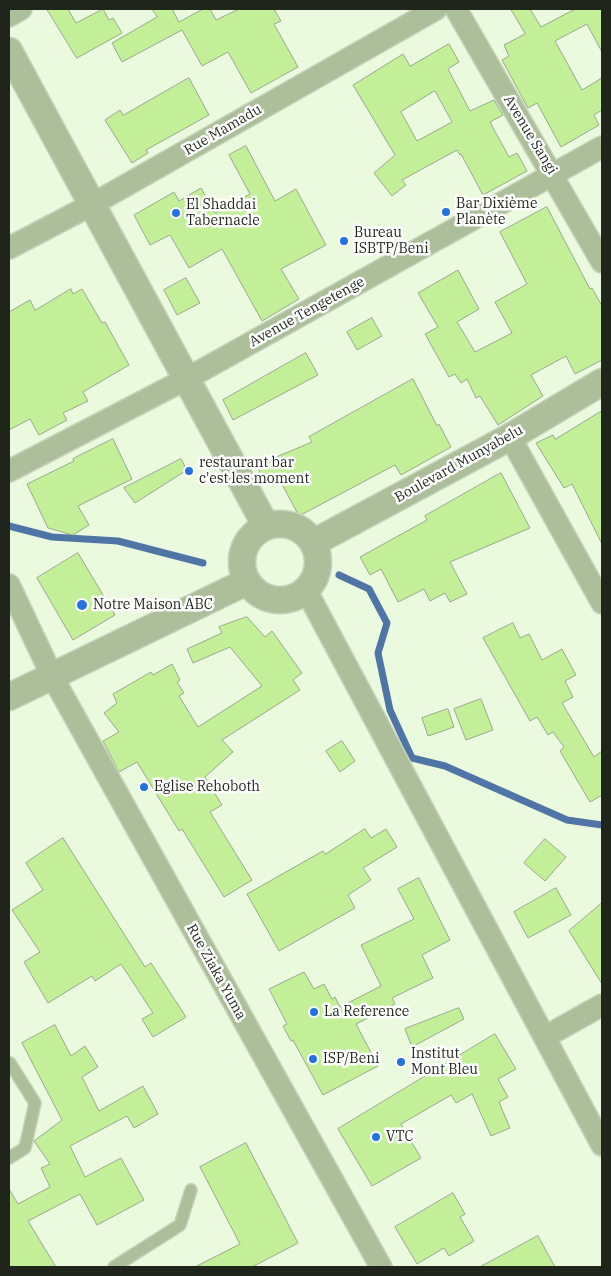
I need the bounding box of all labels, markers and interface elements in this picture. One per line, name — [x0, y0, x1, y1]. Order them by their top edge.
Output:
street label: Avenue Sangi — [500, 92, 560, 178]
street label: Rue Mamadu — [181, 101, 265, 159]
place label: Bar Dixième Planète — [456, 196, 537, 228]
place label: El Shaddai Tabernacle — [186, 197, 260, 230]
marker: Bar Dixième Planète — [440, 206, 452, 218]
marker: El Shaddai Tabernacle — [170, 207, 182, 219]
place label: Bureau ISBTP/Beni — [354, 225, 429, 258]
marker: Bureau ISBTP/Beni — [338, 235, 350, 247]
street label: Avenue Tengetenge — [247, 273, 367, 351]
street label: Boulevard Munyabelu — [392, 422, 526, 506]
place label: restaurant bar c'est les moment — [199, 455, 309, 488]
marker: restaurant bar c'est les moment — [183, 465, 195, 477]
place label: Notre Maison ABC — [93, 597, 213, 613]
marker: Notre Maison ABC — [75, 598, 89, 612]
place label: Eglise Rehoboth — [154, 779, 260, 795]
marker: Eglise Rehoboth — [138, 781, 150, 793]
street label: Rue Ziaka Yuma — [183, 921, 249, 1023]
place label: La Reference — [324, 1004, 409, 1020]
marker: La Reference — [308, 1006, 320, 1018]
place label: Institut Mont Bleu — [411, 1046, 478, 1078]
place label: ISP/Beni — [323, 1051, 379, 1067]
marker: ISP/Beni — [307, 1053, 319, 1065]
marker: Institut Mont Bleu — [395, 1056, 407, 1068]
place label: VTC — [386, 1129, 414, 1145]
marker: VTC — [370, 1131, 382, 1143]

